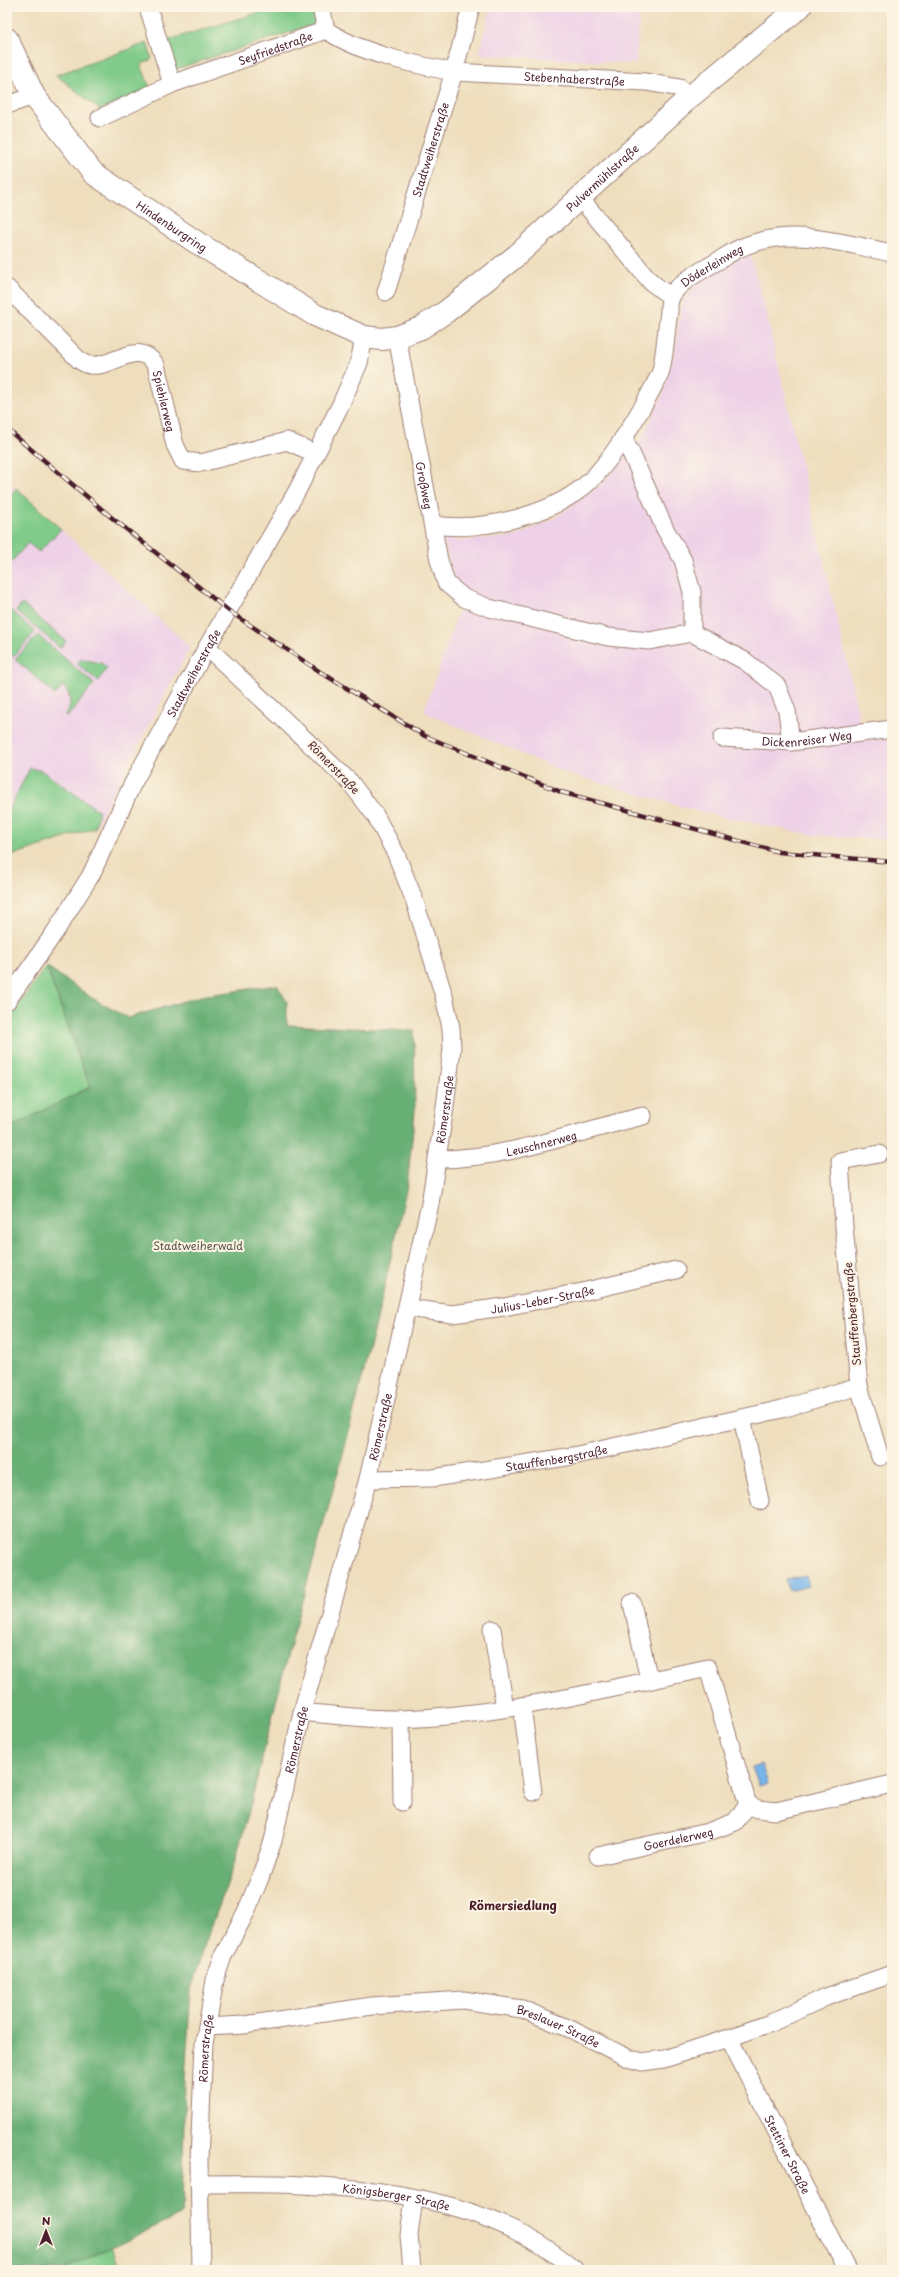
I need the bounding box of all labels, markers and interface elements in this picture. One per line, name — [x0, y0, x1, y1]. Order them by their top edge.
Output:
street label: Seyfriedstraße — [236, 27, 315, 69]
street label: Stebenhaberstraße — [523, 67, 625, 89]
street label: Stadtweiherstraße — [407, 100, 453, 199]
street label: Pulvermühlstraße — [562, 140, 642, 215]
street label: Hindenburgring — [133, 196, 211, 255]
street label: Döderleinweg — [676, 239, 745, 291]
street label: Spiehlerweg — [149, 368, 180, 434]
street label: Großweg — [412, 460, 438, 511]
street label: Stadtweiherstraße — [162, 625, 224, 720]
street label: Dickenreiser Weg — [761, 726, 853, 751]
street label: Römerstraße — [304, 736, 364, 798]
street label: Römerstraße — [431, 1074, 457, 1145]
street label: Leuschnerweg — [505, 1126, 579, 1160]
park label: Stadtweiherwald — [153, 1237, 243, 1254]
street label: Stauffenbergstraße — [839, 1262, 865, 1366]
street label: Julius-Leber-Straße — [489, 1281, 596, 1317]
street label: Römerstraße — [364, 1391, 396, 1462]
street label: Stauffenbergstraße — [504, 1440, 609, 1475]
street label: Römerstraße — [280, 1704, 312, 1775]
street label: Goerdelerweg — [642, 1822, 716, 1854]
district label: Römersiedlung — [469, 1896, 557, 1914]
street label: Breslauer Straße — [515, 2000, 603, 2051]
street label: Römerstraße — [194, 2013, 218, 2083]
street label: Stettiner Straße — [761, 2111, 815, 2197]
street label: Königsberger Straße — [342, 2179, 452, 2214]
north arrow — [26, 2211, 66, 2251]
text: N — [42, 2212, 51, 2229]

